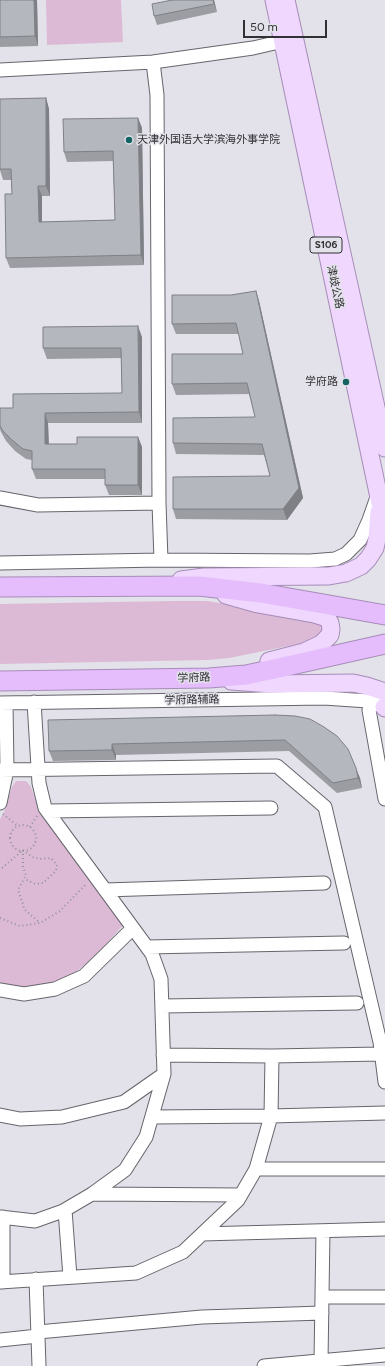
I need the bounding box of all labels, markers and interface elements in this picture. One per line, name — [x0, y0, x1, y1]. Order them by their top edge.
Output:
scale bar — [245, 12, 329, 38]
text: 50 m — [250, 20, 278, 34]
place label: 天津外国语大学滨海外事学院 — [137, 133, 280, 147]
marker: 天津外国语大学滨海外事学院 — [124, 135, 134, 145]
road number: S106 — [310, 237, 342, 253]
street label: 津歧公路 — [324, 264, 346, 310]
place label: 学府路 — [305, 375, 338, 389]
marker: 学府路 — [341, 377, 351, 387]
street label: 学府路 — [177, 671, 211, 685]
street label: 学府路辅路 — [164, 693, 220, 707]

